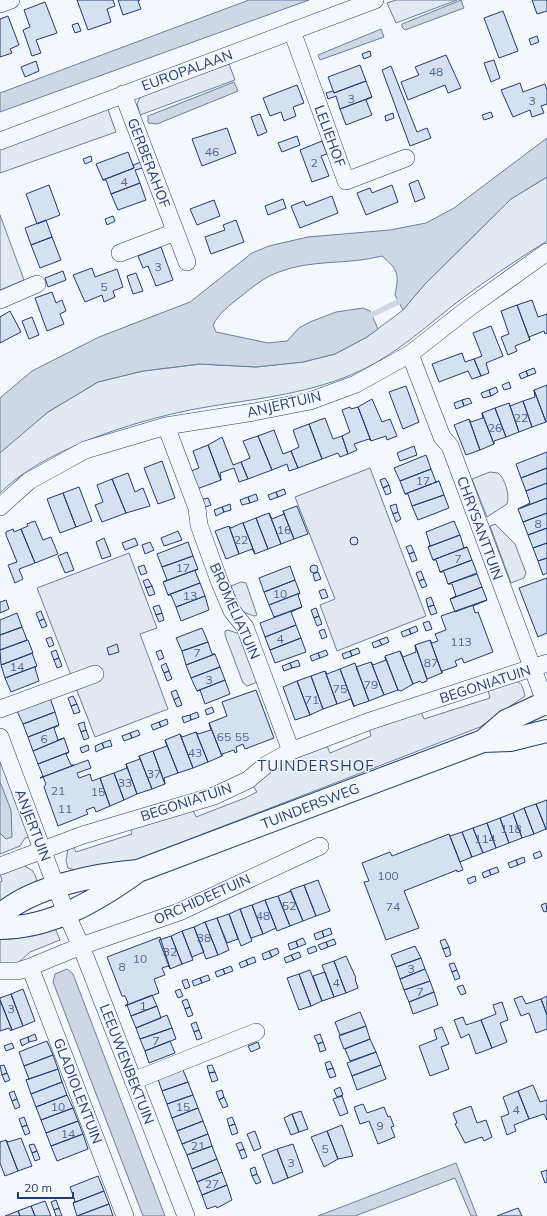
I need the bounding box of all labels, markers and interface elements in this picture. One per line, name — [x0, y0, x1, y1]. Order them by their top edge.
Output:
street label: EUROPALAAN — [139, 45, 235, 95]
house number: 48 — [429, 64, 443, 79]
house number: 3 — [347, 91, 355, 106]
house number: 3 — [528, 93, 536, 108]
street label: LELIEHOF — [310, 102, 350, 170]
street label: GERBERAHOF — [124, 115, 174, 211]
house number: 46 — [205, 144, 219, 159]
house number: 2 — [310, 155, 318, 170]
house number: 4 — [120, 174, 128, 189]
house number: 3 — [154, 259, 162, 274]
house number: 5 — [100, 279, 108, 294]
street label: ANJERTUIN — [245, 387, 323, 421]
house number: 22 — [514, 410, 528, 425]
house number: 26 — [488, 420, 502, 435]
house number: 17 — [416, 473, 430, 488]
street label: CHRYSANTTUIN — [453, 474, 507, 582]
house number: 8 — [534, 516, 542, 531]
house number: 16 — [277, 522, 291, 537]
house number: 22 — [234, 532, 248, 547]
house number: 7 — [454, 551, 462, 566]
house number: 17 — [176, 560, 190, 575]
street label: BROMELIATUIN — [206, 560, 264, 662]
house number: 10 — [273, 586, 287, 601]
house number: 13 — [183, 588, 197, 603]
house number: 4 — [276, 631, 284, 646]
house number: 113 — [450, 634, 472, 649]
house number: 7 — [193, 645, 201, 660]
house number: 87 — [424, 655, 438, 670]
house number: 14 — [10, 659, 24, 674]
street label: BEGONIATUIN — [437, 661, 533, 707]
house number: 3 — [205, 672, 213, 687]
house number: 79 — [364, 677, 378, 692]
house number: 75 — [333, 681, 347, 696]
house number: 71 — [305, 692, 319, 707]
house number: 65 — [217, 729, 231, 744]
house number: 55 — [235, 729, 249, 744]
house number: 6 — [40, 731, 48, 746]
house number: 43 — [188, 745, 202, 760]
district label: TUINDERSHOF — [257, 756, 375, 775]
house number: 37 — [147, 766, 161, 781]
house number: 33 — [118, 775, 132, 790]
street label: BEGONIATUIN — [138, 779, 234, 825]
street label: TUINDERSWEG — [258, 779, 362, 833]
house number: 21 — [51, 783, 65, 798]
house number: 15 — [91, 784, 105, 799]
street label: ANJERTUIN — [11, 786, 55, 864]
house number: 11 — [58, 801, 72, 816]
house number: 118 — [500, 821, 522, 836]
house number: 114 — [474, 831, 496, 846]
house number: 100 — [377, 868, 399, 883]
street label: ORCHIDEETUIN — [151, 870, 253, 928]
house number: 52 — [282, 898, 296, 913]
house number: 74 — [386, 899, 400, 914]
house number: 48 — [256, 908, 270, 923]
house number: 38 — [197, 930, 211, 945]
house number: 32 — [163, 944, 177, 959]
house number: 10 — [133, 951, 147, 966]
house number: 8 — [118, 959, 126, 974]
house number: 3 — [407, 961, 415, 976]
house number: 4 — [332, 975, 340, 990]
house number: 7 — [416, 984, 424, 999]
house number: 1 — [139, 998, 147, 1013]
house number: 3 — [7, 1001, 15, 1016]
street label: LEEUWENBEKTUIN — [96, 1001, 158, 1127]
house number: 7 — [152, 1033, 160, 1048]
street label: GLADIOLENTUIN — [50, 1036, 106, 1146]
house number: 10 — [51, 1099, 65, 1114]
house number: 15 — [176, 1099, 190, 1114]
house number: 4 — [512, 1102, 520, 1117]
house number: 9 — [376, 1118, 384, 1133]
house number: 14 — [61, 1126, 75, 1141]
house number: 21 — [191, 1138, 205, 1153]
house number: 5 — [321, 1141, 329, 1156]
house number: 3 — [287, 1155, 295, 1170]
scale bar — [18, 1174, 73, 1200]
house number: 27 — [205, 1176, 219, 1191]
text: 20 m — [24, 1180, 52, 1195]

